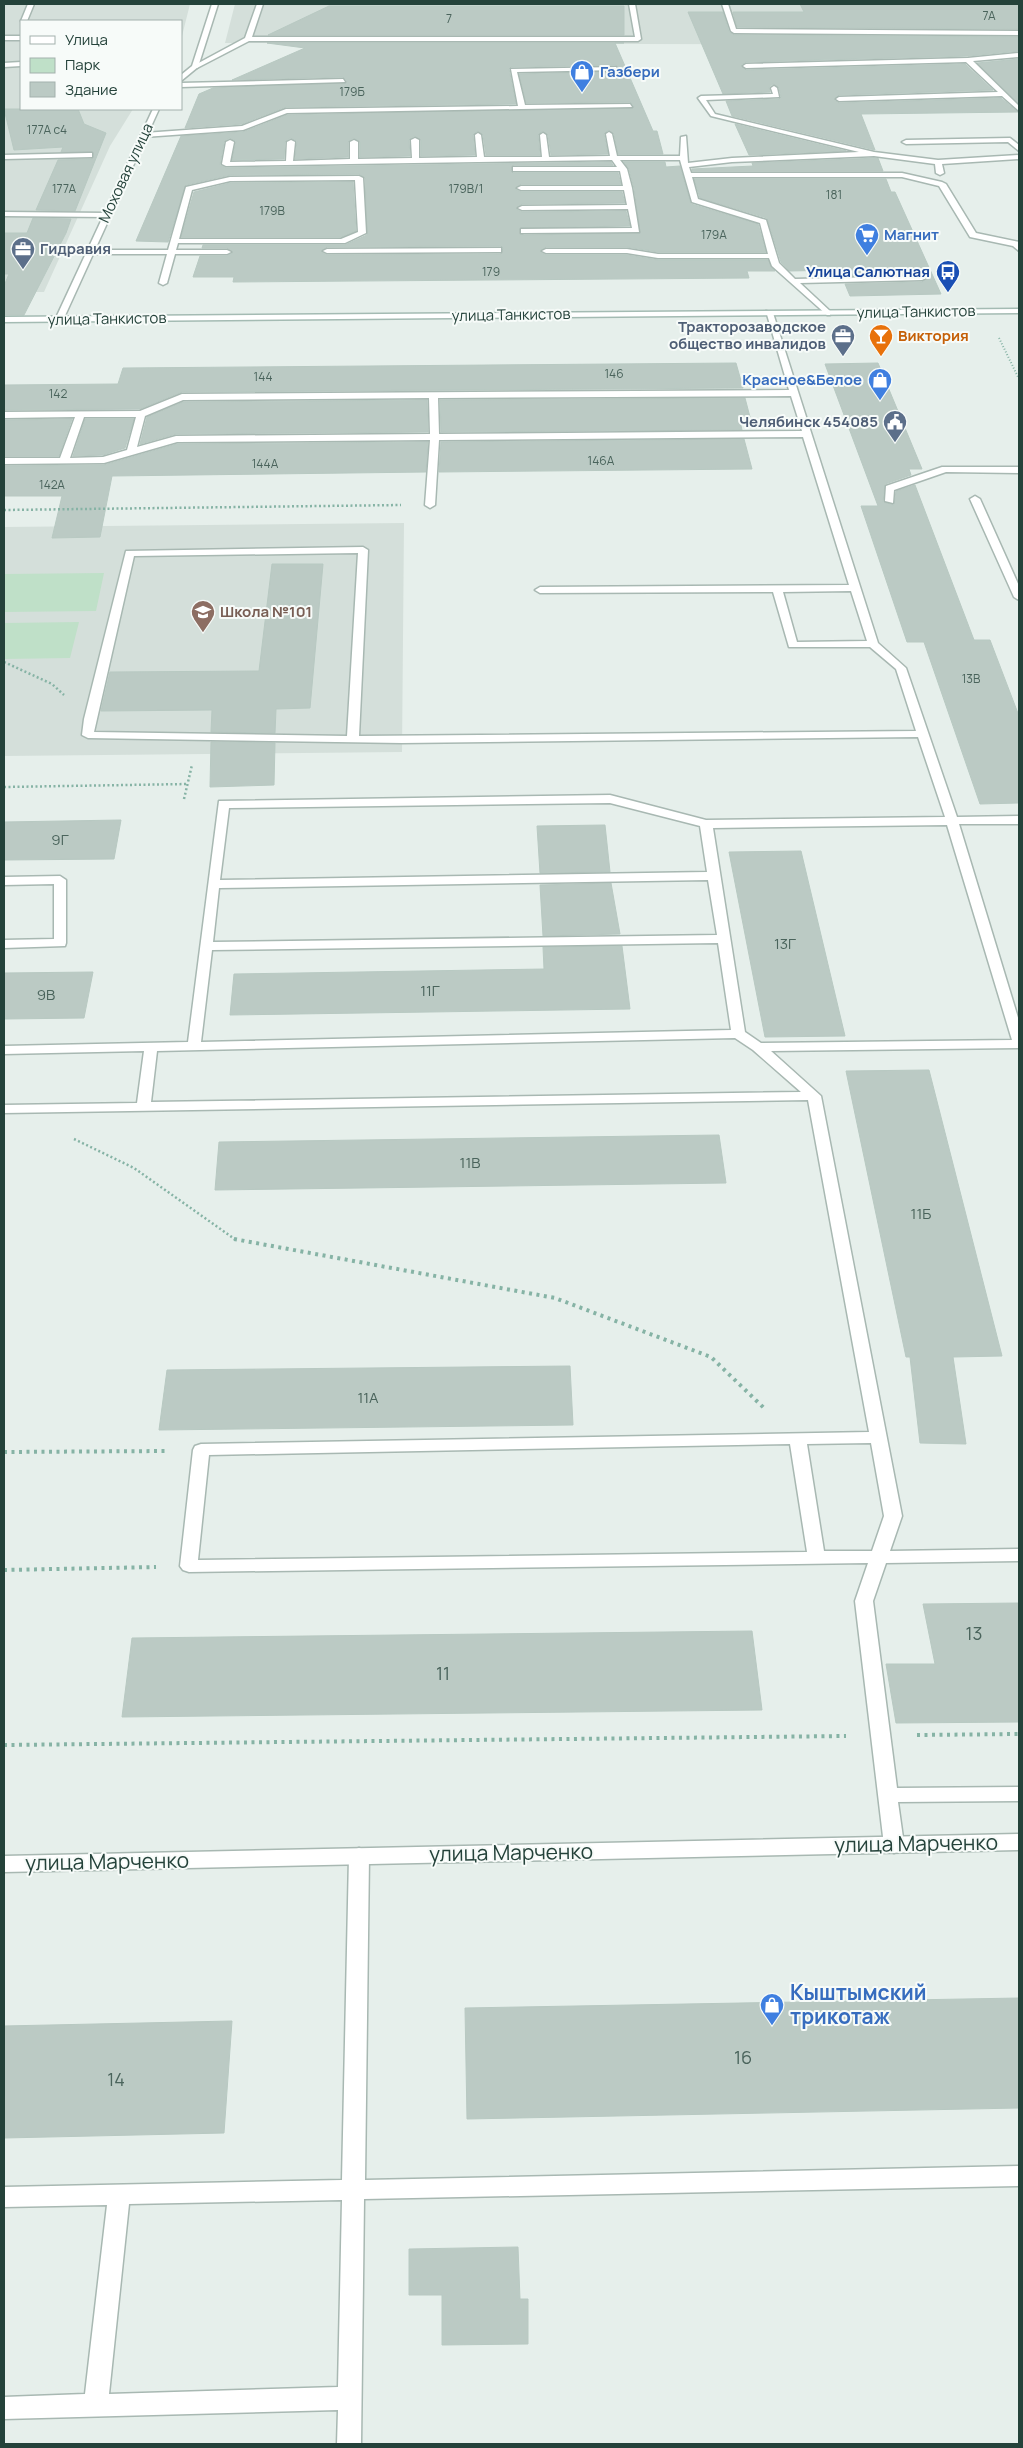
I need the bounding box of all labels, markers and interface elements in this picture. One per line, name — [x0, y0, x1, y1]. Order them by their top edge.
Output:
house number: 7А — [982, 7, 996, 24]
house number: 7 — [446, 10, 452, 27]
legend — [20, 20, 182, 110]
text: Улица — [65, 29, 108, 50]
text: Парк — [65, 54, 101, 75]
shop icon: Газбери — [569, 59, 595, 93]
place label: Газбери — [600, 61, 660, 82]
text: Здание — [65, 79, 118, 100]
house number: 179Б — [339, 83, 365, 100]
street label: Моховая улица — [93, 119, 158, 226]
house number: 177А с4 — [27, 121, 67, 138]
house number: 177А — [52, 180, 76, 197]
house number: 179В/1 — [449, 180, 483, 197]
house number: 181 — [826, 186, 842, 203]
house number: 179В — [259, 202, 285, 219]
supermarket icon: Магнит — [854, 222, 880, 256]
place label: Магнит — [884, 224, 939, 245]
house number: 179А — [701, 226, 727, 243]
office icon: Гидравия — [10, 236, 36, 270]
place label: Гидравия — [40, 238, 111, 259]
bus stop icon: Улица Салютная — [935, 259, 961, 293]
place label: Улица Салютная — [806, 261, 930, 282]
house number: 179 — [482, 263, 500, 280]
street label: улица Танкистов — [856, 300, 976, 323]
street label: улица Танкистов — [451, 303, 571, 326]
street label: улица Танкистов — [47, 307, 167, 330]
place label: Тракторозаводское общество инвалидов — [669, 316, 826, 354]
office icon: Тракторозаводское общество инвалидов — [830, 323, 856, 357]
bar icon: Виктория — [868, 323, 894, 357]
place label: Виктория — [898, 325, 969, 346]
house number: 146 — [604, 365, 624, 382]
shop icon: Красное&Белое — [867, 367, 893, 401]
house number: 144 — [254, 368, 272, 385]
place label: Красное&Белое — [742, 369, 862, 390]
house number: 142 — [49, 385, 67, 402]
public building icon: Челябинск 454085 — [882, 409, 908, 443]
place label: Челябинск 454085 — [739, 411, 878, 432]
house number: 146А — [588, 452, 615, 469]
house number: 144А — [252, 455, 279, 472]
house number: 142А — [39, 476, 65, 493]
school or university icon: Школа №101 — [190, 599, 216, 633]
place label: Школа №101 — [220, 601, 312, 622]
house number: 13В — [962, 670, 980, 687]
house number: 9Г — [51, 829, 69, 850]
house number: 13Г — [774, 933, 796, 954]
house number: 11Г — [420, 980, 440, 1001]
house number: 9В — [37, 984, 55, 1005]
house number: 11В — [460, 1152, 480, 1173]
house number: 11Б — [911, 1203, 931, 1224]
house number: 11А — [357, 1387, 379, 1408]
house number: 13 — [966, 1621, 982, 1645]
house number: 11 — [436, 1661, 450, 1685]
street label: улица Марченко — [834, 1828, 998, 1858]
street label: улица Марченко — [429, 1837, 593, 1867]
street label: улица Марченко — [25, 1846, 189, 1876]
place label: Кыштымский трикотаж — [790, 1978, 927, 2030]
shop icon: Кыштымский трикотаж — [759, 1992, 785, 2026]
house number: 16 — [734, 2045, 752, 2069]
house number: 14 — [107, 2067, 125, 2091]

